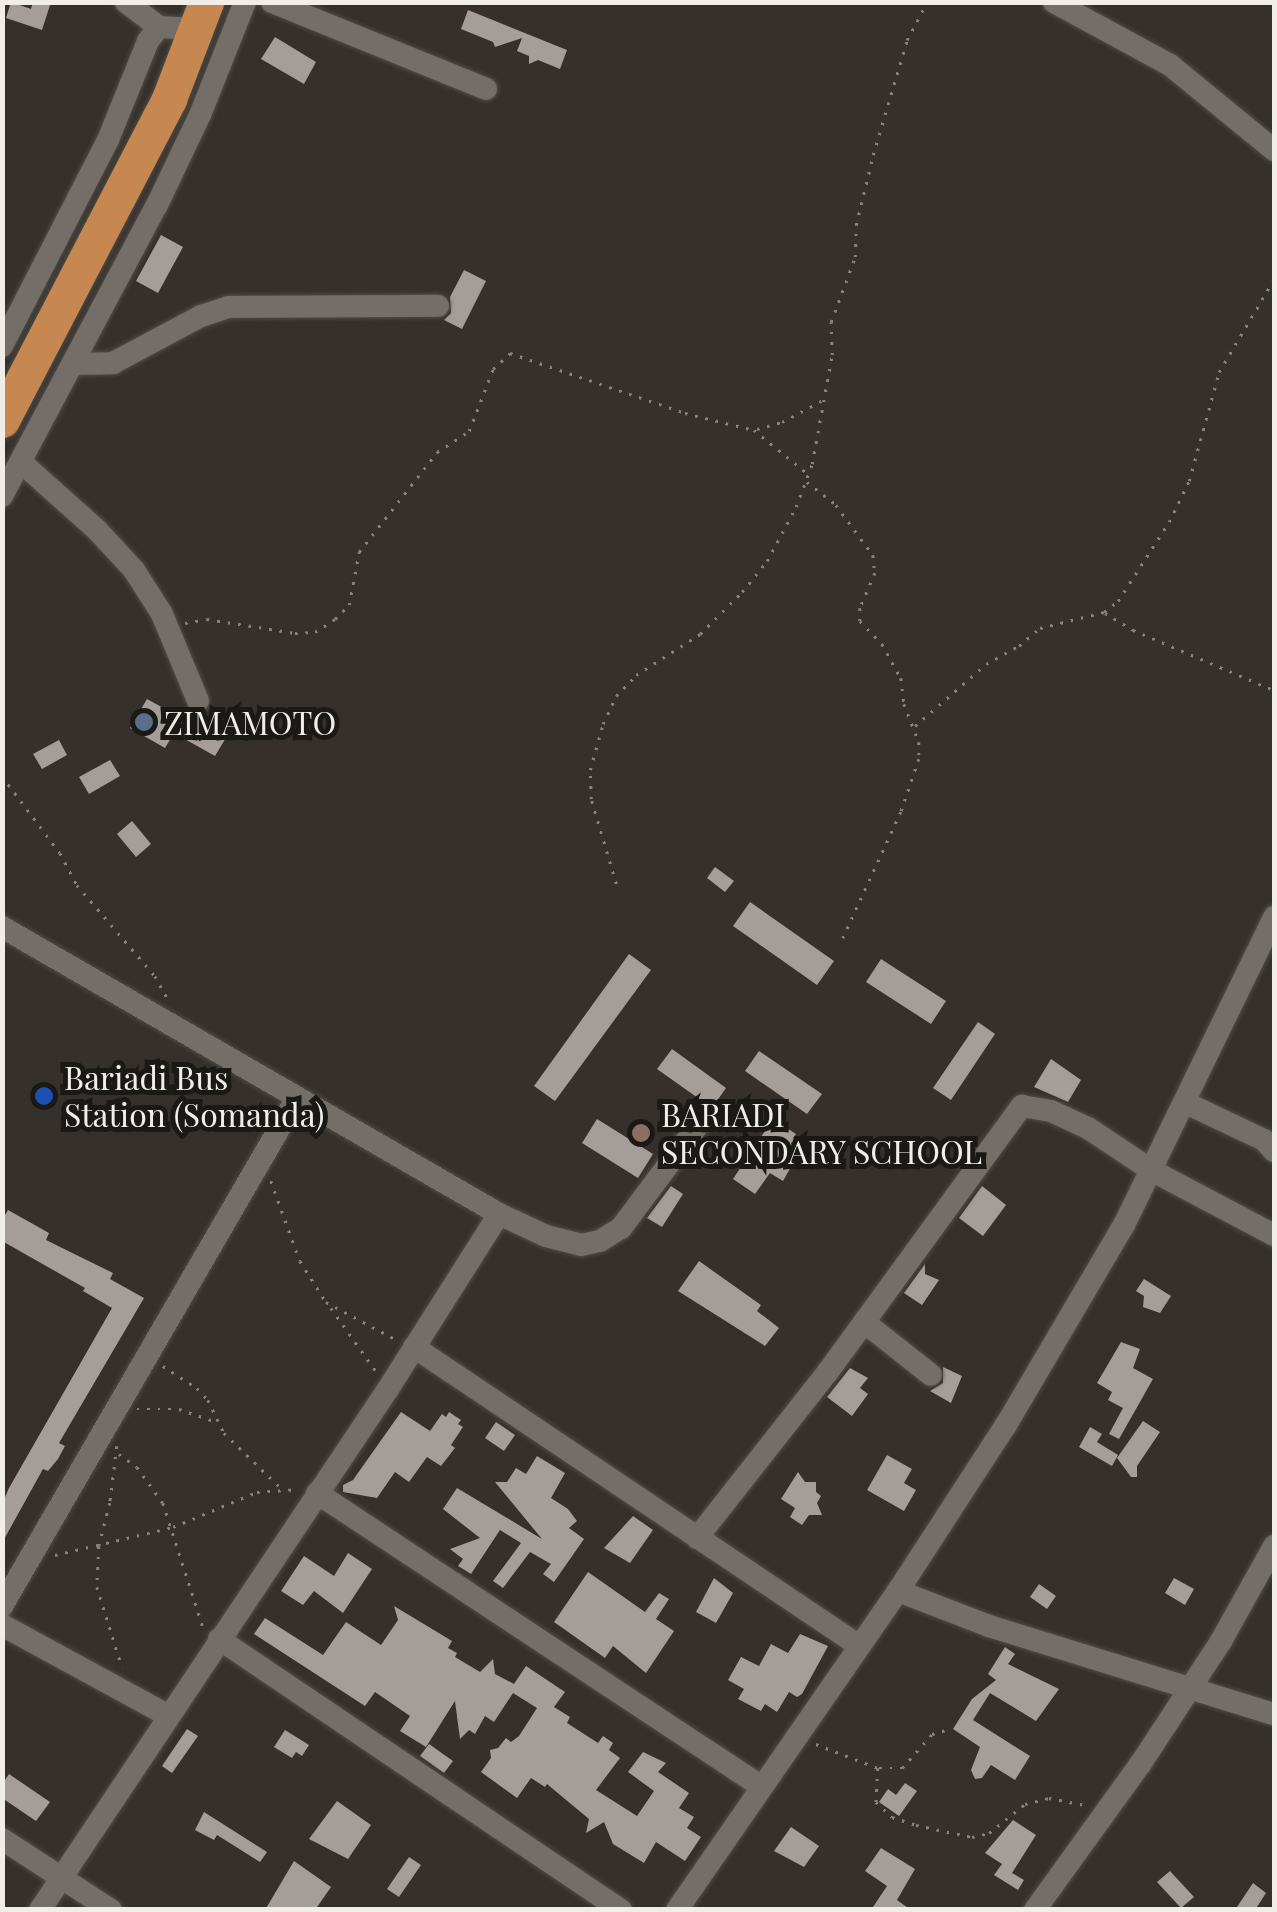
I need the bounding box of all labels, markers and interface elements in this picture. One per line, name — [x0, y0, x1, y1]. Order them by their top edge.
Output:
place label: ZIMAMOTO — [164, 703, 336, 741]
marker: ZIMAMOTO — [133, 711, 155, 733]
place label: Bariadi Bus Station (Somanda) — [64, 1059, 325, 1134]
marker: Bariadi Bus Station (Somanda) — [33, 1085, 55, 1107]
place label: BARIADI SECONDARY SCHOOL — [661, 1096, 983, 1171]
marker: BARIADI SECONDARY SCHOOL — [630, 1122, 652, 1144]

